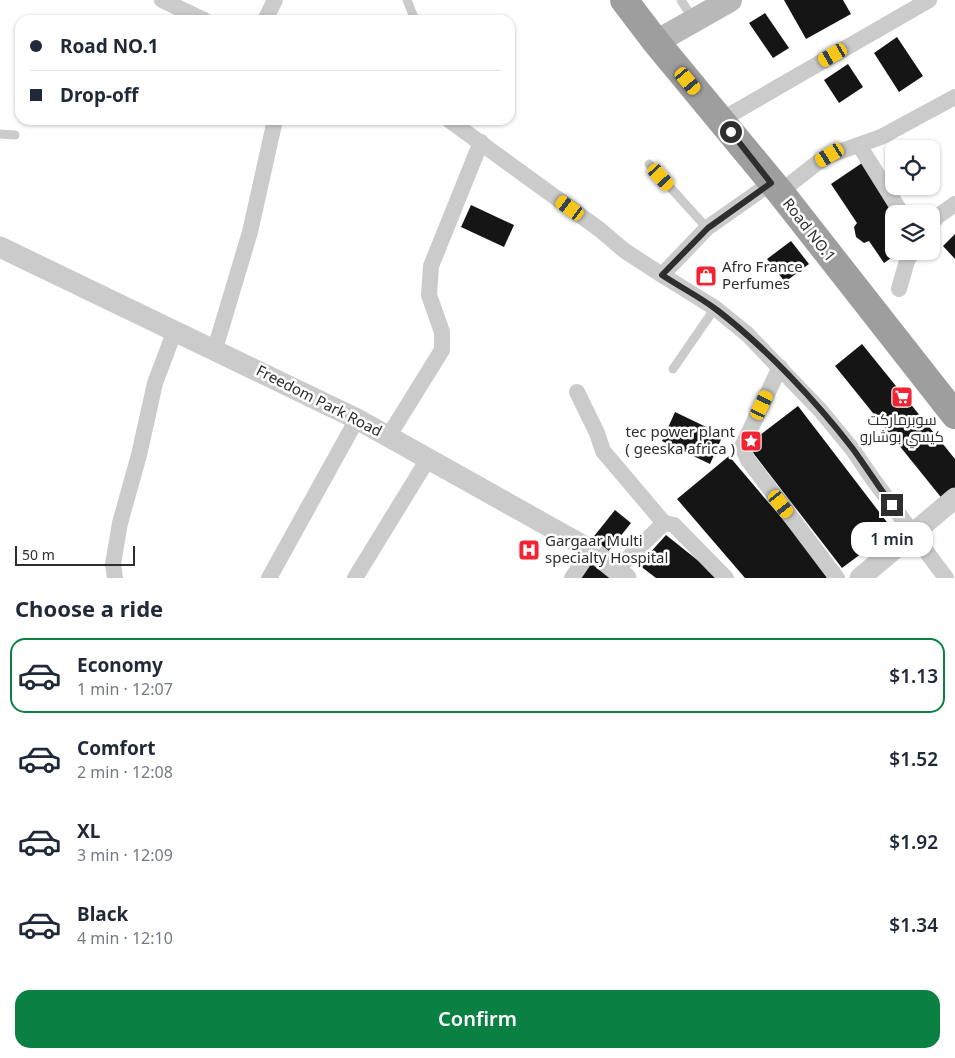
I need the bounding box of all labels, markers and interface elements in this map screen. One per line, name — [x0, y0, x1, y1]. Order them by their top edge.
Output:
text: Road NO.1 — [60, 33, 159, 59]
car — [816, 41, 849, 69]
car — [672, 65, 703, 97]
text: Drop-off — [60, 82, 139, 108]
route start — [720, 121, 742, 143]
map controls — [885, 140, 940, 260]
button: locate — [885, 140, 940, 195]
car — [813, 141, 846, 169]
car — [645, 161, 676, 193]
car — [553, 193, 586, 223]
street label: Road NO.1 — [779, 194, 841, 265]
button: layers — [885, 205, 940, 260]
place label: Afro France Perfumes — [722, 256, 803, 293]
shop icon: Afro France Perfumes — [694, 264, 718, 288]
street label: Freedom Park Road — [253, 360, 386, 440]
supermarket icon: سوبرماركت كيسي بوشارو — [890, 385, 914, 409]
car — [748, 388, 775, 422]
place label: سوبرماركت كيسي بوشارو — [860, 409, 944, 449]
place label: tec power plant ( geeska africa ) — [625, 421, 736, 458]
place icon: tec power plant ( geeska africa ) — [739, 429, 763, 453]
car — [765, 488, 796, 520]
route end — [881, 494, 903, 516]
callout: 1 min — [851, 522, 933, 558]
text: 1 min — [870, 528, 914, 550]
place label: Gargaar Multi specialty Hospital — [545, 530, 668, 567]
hospital icon: Gargaar Multi specialty Hospital — [517, 538, 541, 562]
scale bar — [15, 543, 135, 566]
text: 50 m — [22, 545, 55, 564]
text: Choose a ride — [15, 593, 163, 623]
text: Economy — [77, 652, 163, 678]
icon: car — [17, 653, 62, 698]
text: $1.13 — [889, 663, 938, 689]
text: 1 min · 12:07 — [77, 678, 173, 700]
text: Comfort — [77, 735, 156, 761]
icon: car — [17, 736, 62, 781]
text: $1.52 — [889, 746, 938, 772]
text: 2 min · 12:08 — [77, 761, 173, 783]
text: XL — [77, 818, 100, 844]
icon: car — [17, 819, 62, 864]
text: $1.92 — [889, 829, 938, 855]
text: 3 min · 12:09 — [77, 844, 173, 866]
text: Black — [77, 901, 128, 927]
icon: car — [17, 902, 62, 947]
text: $1.34 — [889, 912, 938, 938]
text: 4 min · 12:10 — [77, 927, 173, 949]
button: Confirm — [15, 990, 940, 1048]

